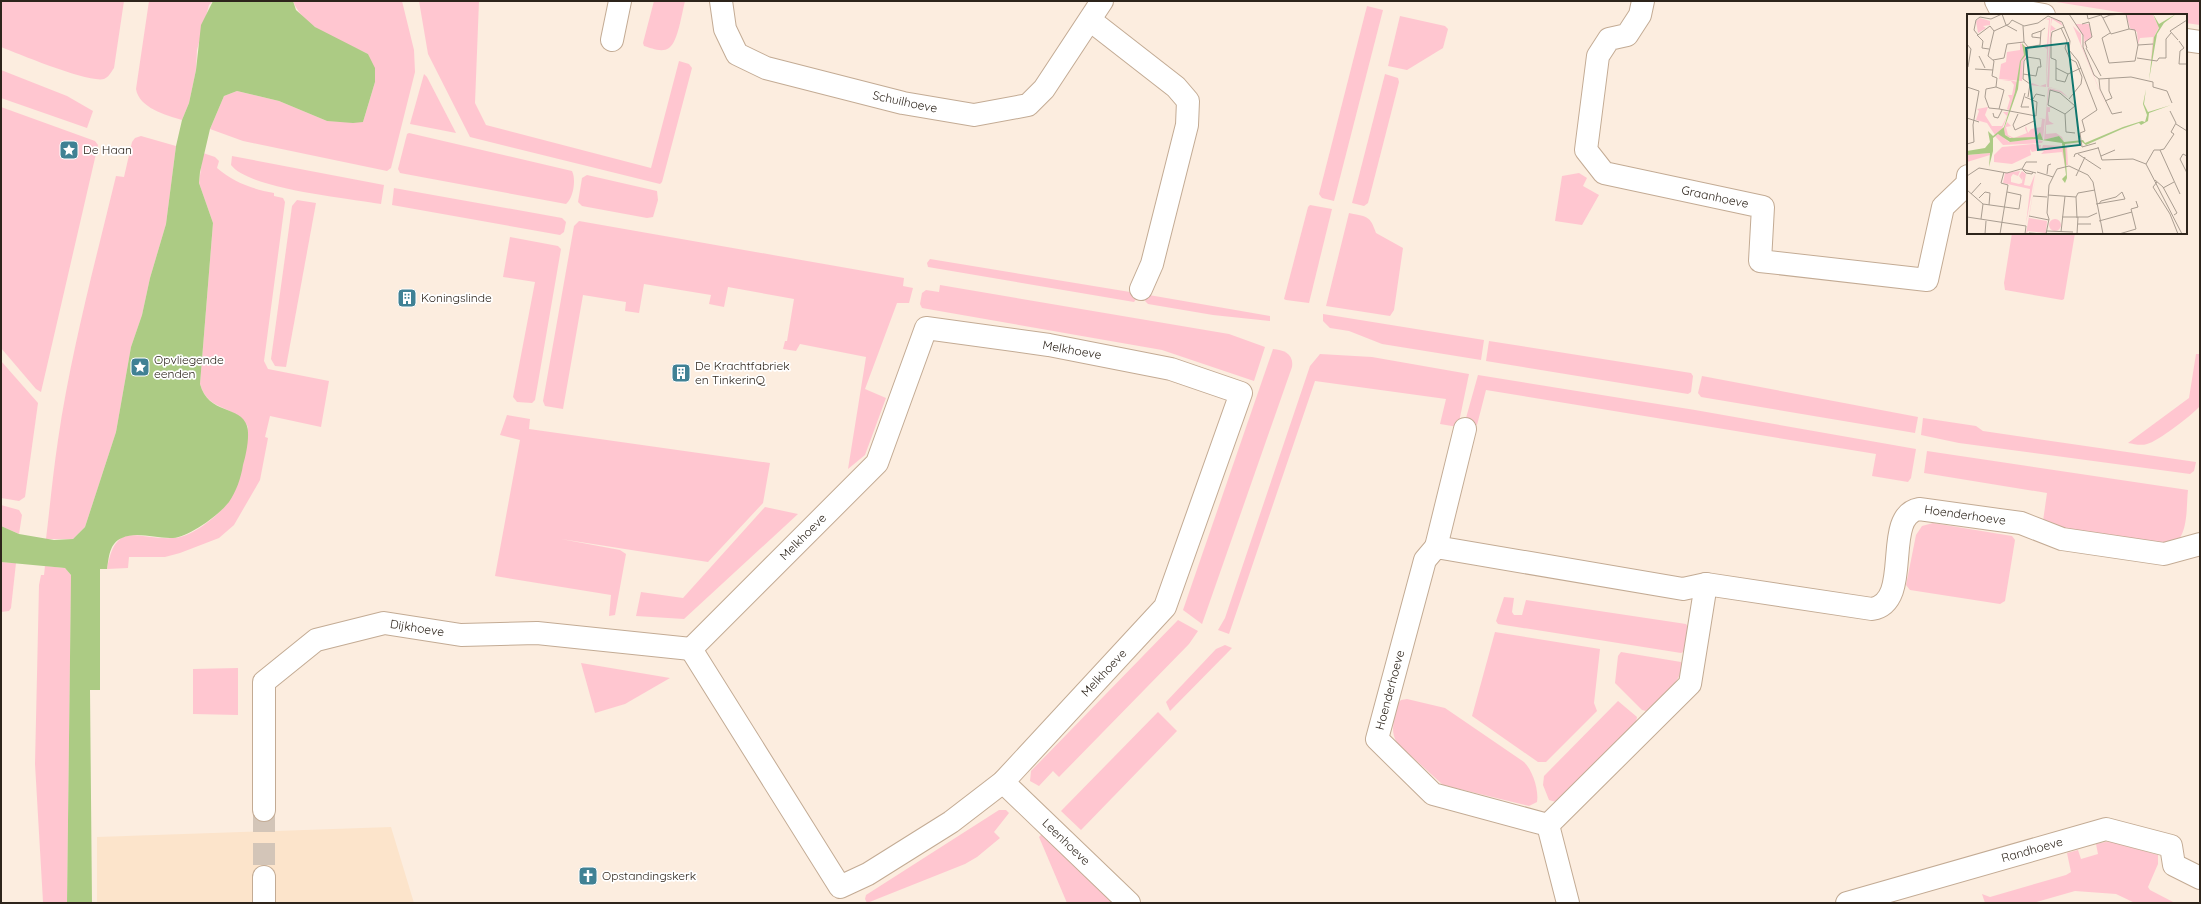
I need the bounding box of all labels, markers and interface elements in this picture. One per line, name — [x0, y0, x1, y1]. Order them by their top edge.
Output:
inset map — [1967, 14, 2187, 234]
street label: Schuilhoeve — [871, 87, 939, 116]
place icon: De Haan — [58, 139, 80, 161]
place label: De Haan — [83, 142, 132, 157]
street label: Graanhoeve — [1680, 182, 1750, 211]
building icon: Koningslinde — [396, 287, 418, 309]
place label: Koningslinde — [421, 290, 492, 305]
street label: Melkhoeve — [1041, 337, 1103, 362]
place label: Opvliegende eenden — [154, 352, 224, 381]
place icon: Opvliegende eenden — [129, 356, 151, 378]
place label: De Krachtfabriek en TinkerinQ — [695, 358, 790, 387]
building icon: De Krachtfabriek en TinkerinQ — [670, 362, 692, 384]
street label: Hoenderhoeve — [1923, 501, 2007, 528]
street label: Melkhoeve — [776, 510, 829, 563]
street label: Dijkhoeve — [389, 616, 445, 639]
street label: Melkhoeve — [1078, 646, 1130, 700]
street label: Hoenderhoeve — [1372, 648, 1407, 731]
street label: Leenhoeve — [1039, 815, 1094, 868]
street label: Randhoeve — [1999, 834, 2065, 865]
church icon: Opstandingskerk — [577, 865, 599, 887]
place label: Opstandingskerk — [602, 868, 696, 883]

